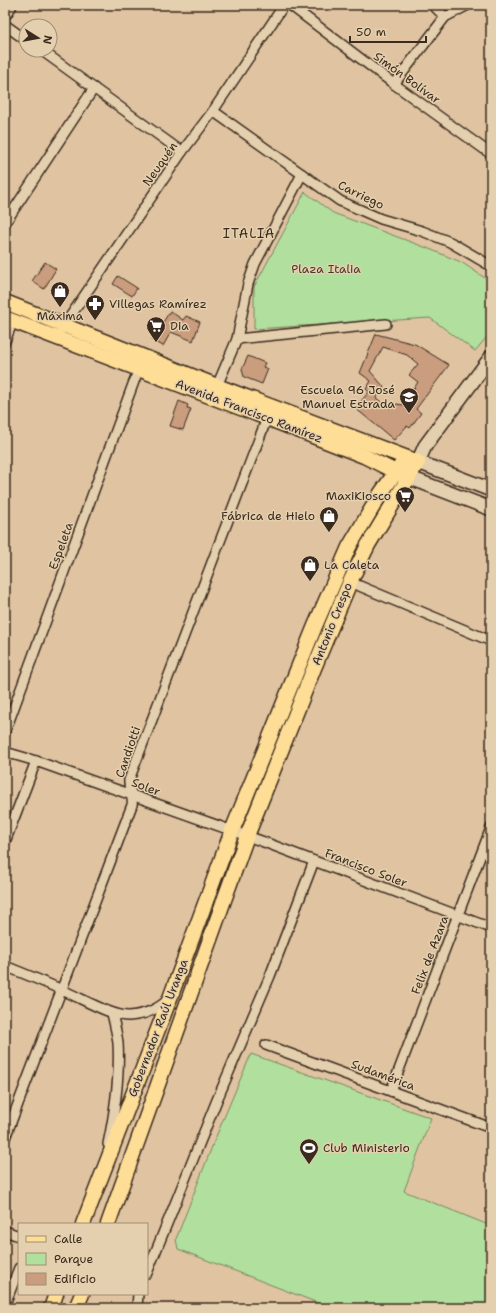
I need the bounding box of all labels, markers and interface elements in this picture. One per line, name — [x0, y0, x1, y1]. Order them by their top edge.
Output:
north arrow — [18, 18, 58, 58]
scale bar — [350, 18, 426, 44]
text: 50 m — [356, 24, 386, 40]
text: N — [39, 34, 56, 46]
street label: Simón Bolívar — [370, 48, 444, 108]
street label: Neuquén — [139, 139, 181, 189]
street label: Carriego — [335, 177, 387, 213]
district label: ITALIA — [223, 225, 275, 242]
park label: Plaza Italia — [291, 261, 361, 277]
shop icon: Máxima — [49, 280, 71, 308]
pharmacy icon: Villegas Ramírez — [84, 293, 106, 321]
place label: Villegas Ramírez — [109, 296, 207, 312]
place label: Máxima — [37, 308, 84, 324]
supermarket icon: Dia — [145, 315, 167, 343]
place label: Dia — [170, 318, 189, 334]
street label: Avenida Francisco Ramírez — [173, 376, 325, 446]
place label: Escuela 96 José Manuel Estrada — [300, 382, 396, 412]
school or university icon: Escuela 96 José Manuel Estrada — [398, 386, 420, 414]
supermarket icon: MaxiKiosco — [394, 485, 416, 513]
place label: MaxiKiosco — [326, 488, 391, 504]
shop icon: Fábrica de Hielo — [318, 505, 340, 533]
place label: Fábrica de Hielo — [221, 508, 315, 524]
street label: Espeleta — [45, 520, 77, 572]
shop icon: La Caleta — [299, 554, 321, 582]
place label: La Caleta — [324, 557, 380, 573]
street label: Antonio Crespo — [308, 580, 356, 668]
street label: Candiotti — [112, 724, 144, 780]
street label: Soler — [129, 774, 163, 800]
street label: Francisco Soler — [322, 845, 410, 891]
street label: Felix de Azara — [408, 913, 453, 997]
street label: Gobernador Raúl Uranga — [124, 956, 192, 1099]
street label: Sudamérica — [349, 1056, 418, 1094]
sports icon: Club Ministerio — [298, 1137, 320, 1165]
place label: Club Ministerio — [323, 1140, 410, 1156]
legend — [18, 1223, 148, 1295]
text: Calle — [54, 1231, 83, 1247]
text: Parque — [54, 1251, 93, 1267]
text: Edificio — [54, 1271, 96, 1287]

